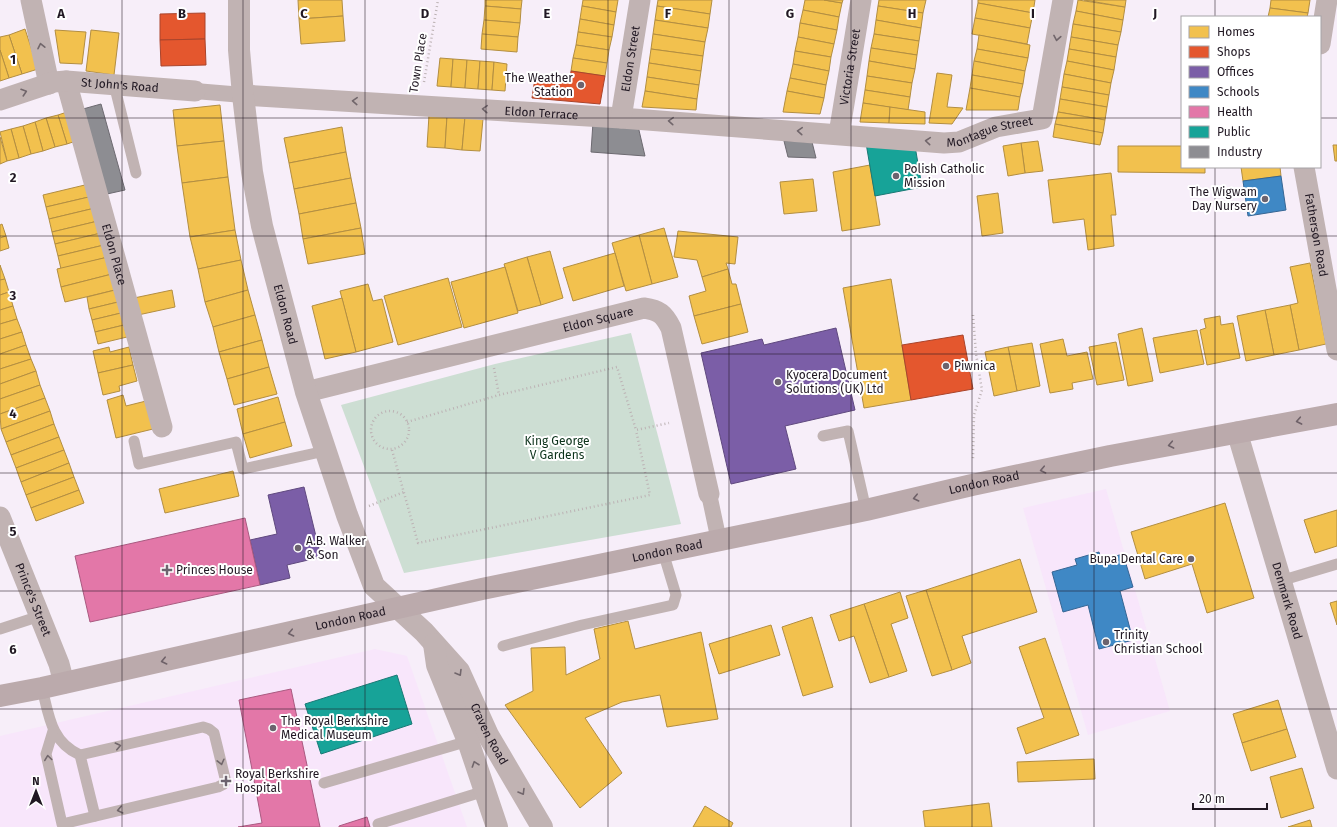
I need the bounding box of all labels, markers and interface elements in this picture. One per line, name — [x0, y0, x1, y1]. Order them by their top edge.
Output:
text: A — [56, 6, 65, 21]
text: B — [178, 6, 186, 21]
text: C — [300, 6, 308, 21]
text: D — [421, 6, 430, 21]
text: E — [544, 6, 551, 21]
text: F — [665, 6, 672, 21]
text: G — [786, 6, 794, 21]
text: H — [908, 6, 916, 21]
text: I — [1031, 6, 1035, 21]
text: J — [1152, 6, 1157, 21]
legend — [1181, 16, 1321, 168]
street label: Eldon Street — [618, 24, 643, 93]
text: Homes — [1217, 25, 1255, 39]
street label: Victoria Street — [837, 27, 863, 106]
street label: Town Place — [406, 32, 430, 94]
one-way arrow — [1053, 35, 1061, 42]
one-way arrow — [37, 43, 45, 49]
text: Shops — [1217, 45, 1251, 59]
text: 1 — [10, 52, 16, 67]
text: Offices — [1217, 65, 1254, 79]
place label: The Weather Station — [505, 71, 573, 99]
street label: St John's Road — [81, 75, 159, 95]
marker: The Weather Station — [576, 80, 586, 90]
text: Schools — [1217, 85, 1260, 99]
one-way arrow — [21, 89, 28, 97]
one-way arrow — [352, 97, 358, 106]
street label: Eldon Terrace — [504, 104, 579, 122]
one-way arrow — [482, 105, 488, 114]
text: Health — [1217, 105, 1253, 119]
street label: Montague Street — [946, 114, 1034, 150]
one-way arrow — [668, 117, 674, 126]
text: Public — [1217, 125, 1251, 139]
one-way arrow — [797, 126, 803, 135]
one-way arrow — [925, 137, 931, 146]
text: Industry — [1217, 145, 1262, 159]
place label: Polish Catholic Mission — [904, 162, 985, 190]
text: 2 — [10, 170, 17, 185]
marker: Polish Catholic Mission — [891, 171, 901, 181]
place label: The Wigwam Day Nursery — [1189, 185, 1257, 213]
street label: Fatherson Road — [1302, 192, 1331, 278]
marker: The Wigwam Day Nursery — [1260, 194, 1270, 204]
street label: Eldon Place — [99, 222, 129, 287]
street label: Eldon Road — [271, 283, 300, 346]
text: 3 — [9, 288, 17, 303]
street label: Eldon Square — [561, 304, 635, 335]
place label: Piwnica — [954, 359, 996, 373]
marker: Piwnica — [941, 361, 951, 371]
place label: Kyocera Document Solutions (UK) Ltd — [786, 368, 888, 396]
marker: Kyocera Document Solutions (UK) Ltd — [773, 377, 783, 387]
text: 4 — [9, 406, 17, 421]
one-way arrow — [1296, 416, 1302, 424]
park label: King George V Gardens — [524, 434, 590, 462]
one-way arrow — [1168, 440, 1174, 448]
one-way arrow — [1040, 466, 1047, 474]
street label: London Road — [947, 468, 1021, 497]
one-way arrow — [913, 493, 920, 502]
text: 5 — [10, 524, 17, 539]
place label: A.B. Walker & Son — [306, 534, 366, 562]
street label: London Road — [631, 537, 704, 565]
marker: A.B. Walker & Son — [293, 543, 303, 553]
place label: Bupa Dental Care — [1089, 552, 1183, 566]
marker: Bupa Dental Care — [1186, 554, 1196, 564]
street label: Denmark Road — [1269, 560, 1305, 641]
street label: Prince's Street — [12, 561, 54, 639]
place label: Princes House — [176, 563, 253, 577]
marker: Princes House — [161, 564, 173, 576]
street label: London Road — [314, 604, 387, 633]
one-way arrow — [288, 628, 294, 636]
place label: Trinity Christian School — [1114, 628, 1203, 656]
marker: Trinity Christian School — [1101, 637, 1111, 647]
text: 6 — [9, 642, 17, 657]
one-way arrow — [161, 656, 167, 664]
one-way arrow — [454, 669, 462, 676]
street label: Craven Road — [467, 701, 511, 767]
place label: The Royal Berkshire Medical Museum — [281, 714, 388, 742]
marker: The Royal Berkshire Medical Museum — [268, 723, 278, 733]
one-way arrow — [114, 743, 121, 751]
one-way arrow — [44, 755, 53, 762]
one-way arrow — [217, 759, 225, 765]
one-way arrow — [472, 760, 480, 767]
place label: Royal Berkshire Hospital — [235, 767, 319, 795]
north arrow — [16, 771, 56, 811]
text: N — [32, 775, 40, 788]
marker: Royal Berkshire Hospital — [220, 775, 232, 787]
scale bar — [1193, 785, 1267, 811]
one-way arrow — [518, 788, 525, 795]
text: 20 m — [1199, 792, 1225, 806]
one-way arrow — [116, 806, 123, 814]

